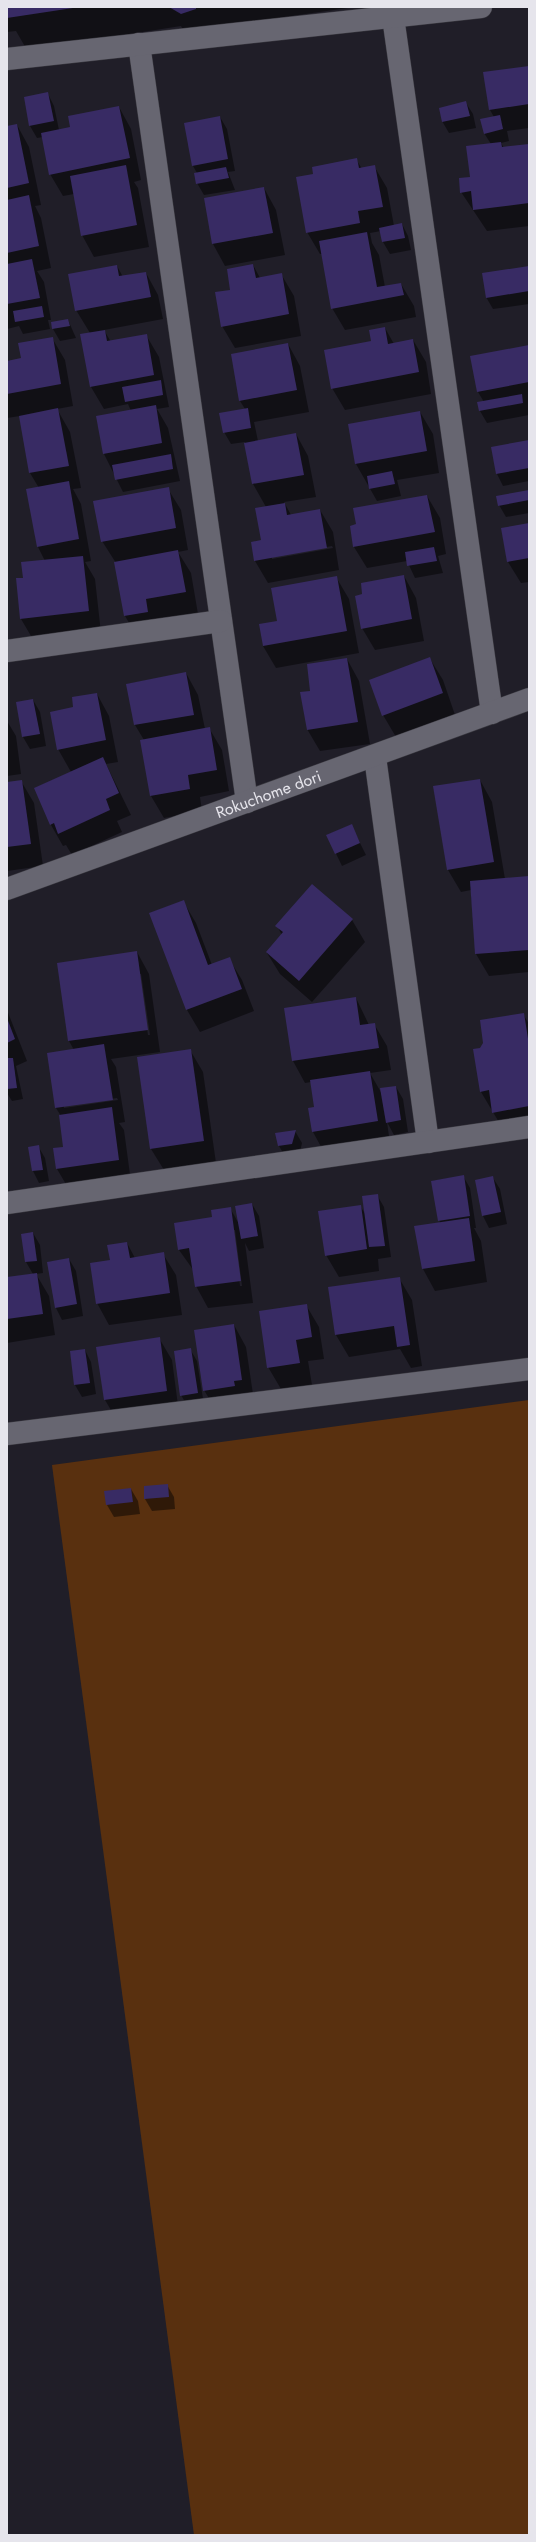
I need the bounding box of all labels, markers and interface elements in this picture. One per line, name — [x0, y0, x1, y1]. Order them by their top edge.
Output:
street label: Rokuchome dori — [212, 765, 324, 824]

